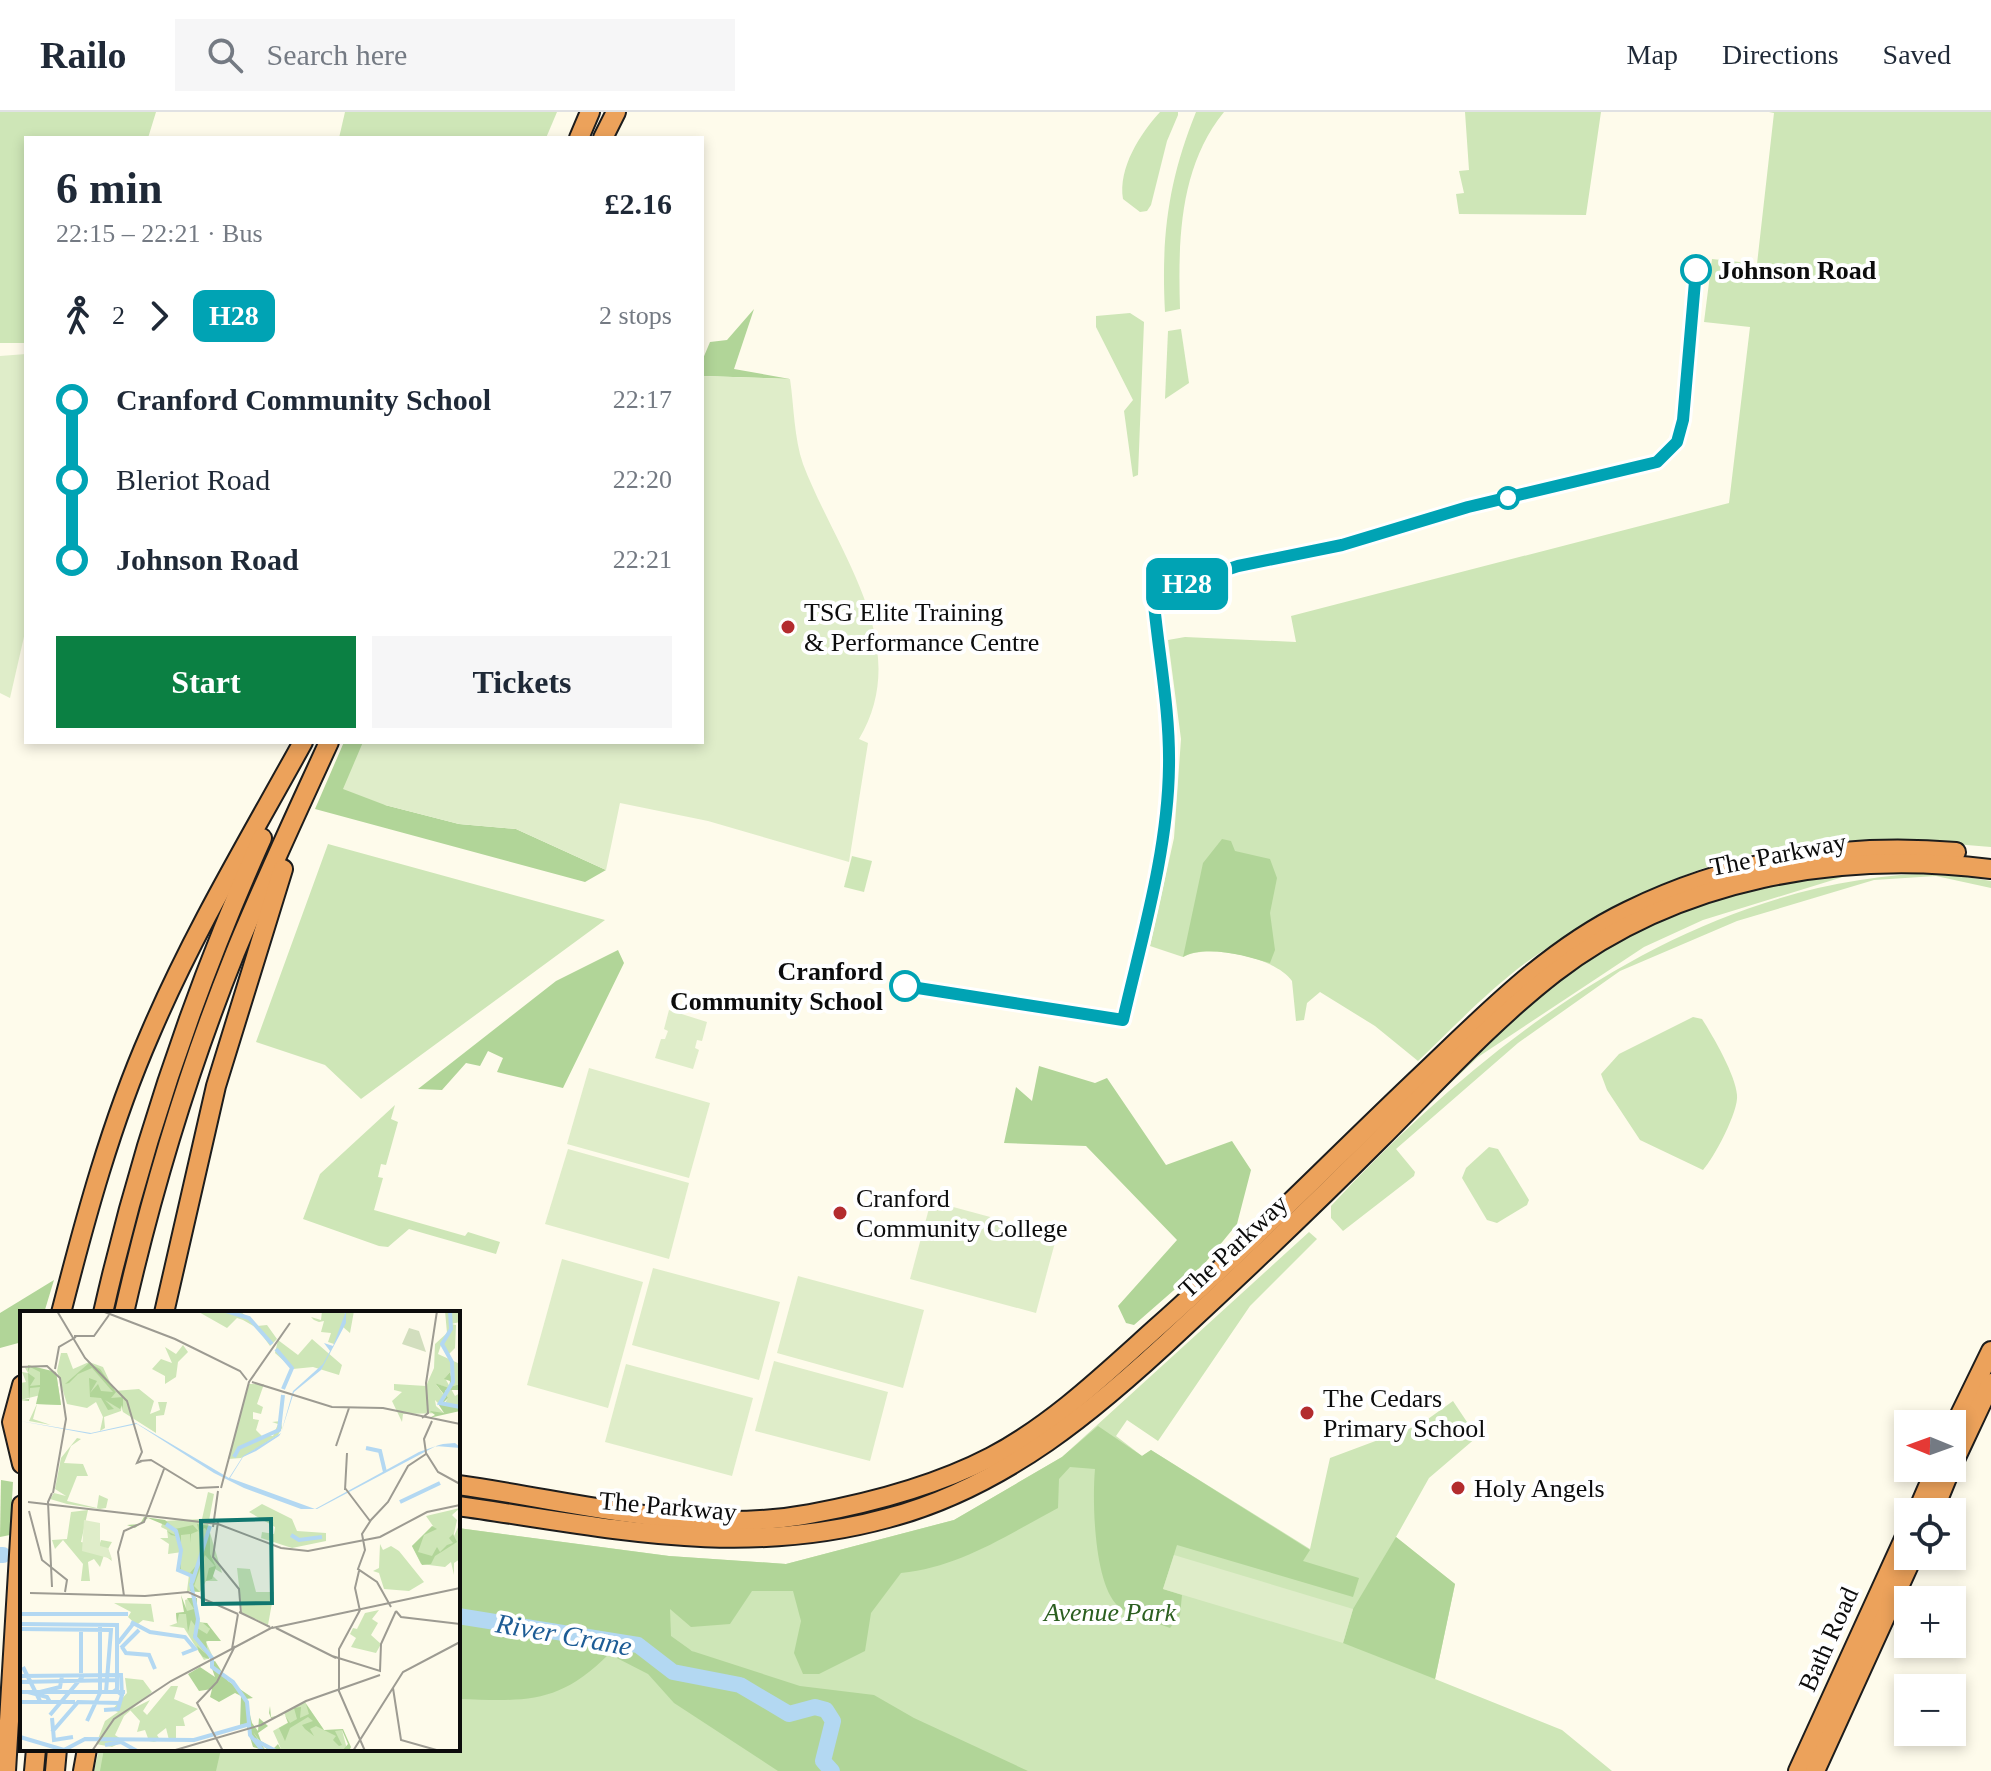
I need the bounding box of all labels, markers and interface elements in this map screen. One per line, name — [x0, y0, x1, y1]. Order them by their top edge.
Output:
search box — [175, 19, 735, 91]
icon: search — [203, 33, 247, 77]
text: Railo — [40, 34, 127, 76]
text: Search here — [267, 38, 407, 71]
text: Map — [1627, 39, 1678, 70]
text: Directions — [1722, 39, 1839, 70]
text: Saved — [1883, 39, 1951, 70]
text: 6 min — [56, 164, 162, 213]
text: £2.16 — [605, 187, 672, 220]
text: 22:15 – 22:21 · Bus — [56, 219, 263, 248]
marker: Johnson Road — [1681, 255, 1711, 285]
place label: Johnson Road — [1718, 256, 1877, 285]
icon: walk — [56, 294, 100, 338]
icon: forward — [137, 294, 181, 338]
text: H28 — [209, 300, 259, 331]
text: 2 — [112, 301, 125, 330]
text: 2 stops — [599, 301, 672, 330]
text: Cranford Community School — [116, 383, 491, 416]
text: 22:17 — [613, 385, 672, 414]
text: Bleriot Road — [116, 463, 270, 496]
text: 22:20 — [613, 465, 672, 494]
unlabelled marker — [1497, 487, 1519, 509]
text: Johnson Road — [116, 543, 299, 576]
text: 22:21 — [613, 545, 672, 574]
line badge: H28 — [1141, 558, 1233, 610]
text: H28 — [1162, 568, 1212, 599]
place label: TSG Elite Training & Performance Centre — [804, 598, 1039, 657]
marker: TSG Elite Training & Performance Centre — [779, 618, 797, 636]
button: Start — [56, 636, 356, 728]
button: Tickets — [372, 636, 672, 728]
street label: The Parkway — [1708, 827, 1849, 882]
place label: Cranford Community School — [670, 957, 884, 1016]
marker: Cranford Community School — [890, 971, 920, 1001]
place label: Cranford Community College — [856, 1184, 1068, 1243]
street label: The Parkway — [1173, 1189, 1294, 1304]
marker: Cranford Community College — [831, 1204, 849, 1222]
inset map — [20, 1311, 460, 1751]
place label: The Cedars Primary School — [1323, 1384, 1486, 1443]
marker: The Cedars Primary School — [1298, 1404, 1316, 1422]
north arrow — [1894, 1410, 1966, 1482]
map controls — [1894, 1410, 1966, 1746]
place label: Holy Angels — [1474, 1474, 1605, 1503]
marker: Holy Angels — [1449, 1479, 1467, 1497]
street label: The Parkway — [598, 1486, 738, 1527]
button: locate — [1894, 1498, 1966, 1570]
street label: Bath Road — [1793, 1583, 1864, 1696]
button: + — [1894, 1586, 1966, 1658]
park label: Avenue Park — [1042, 1598, 1177, 1627]
water label: River Crane — [492, 1607, 634, 1662]
button: − — [1894, 1674, 1966, 1746]

